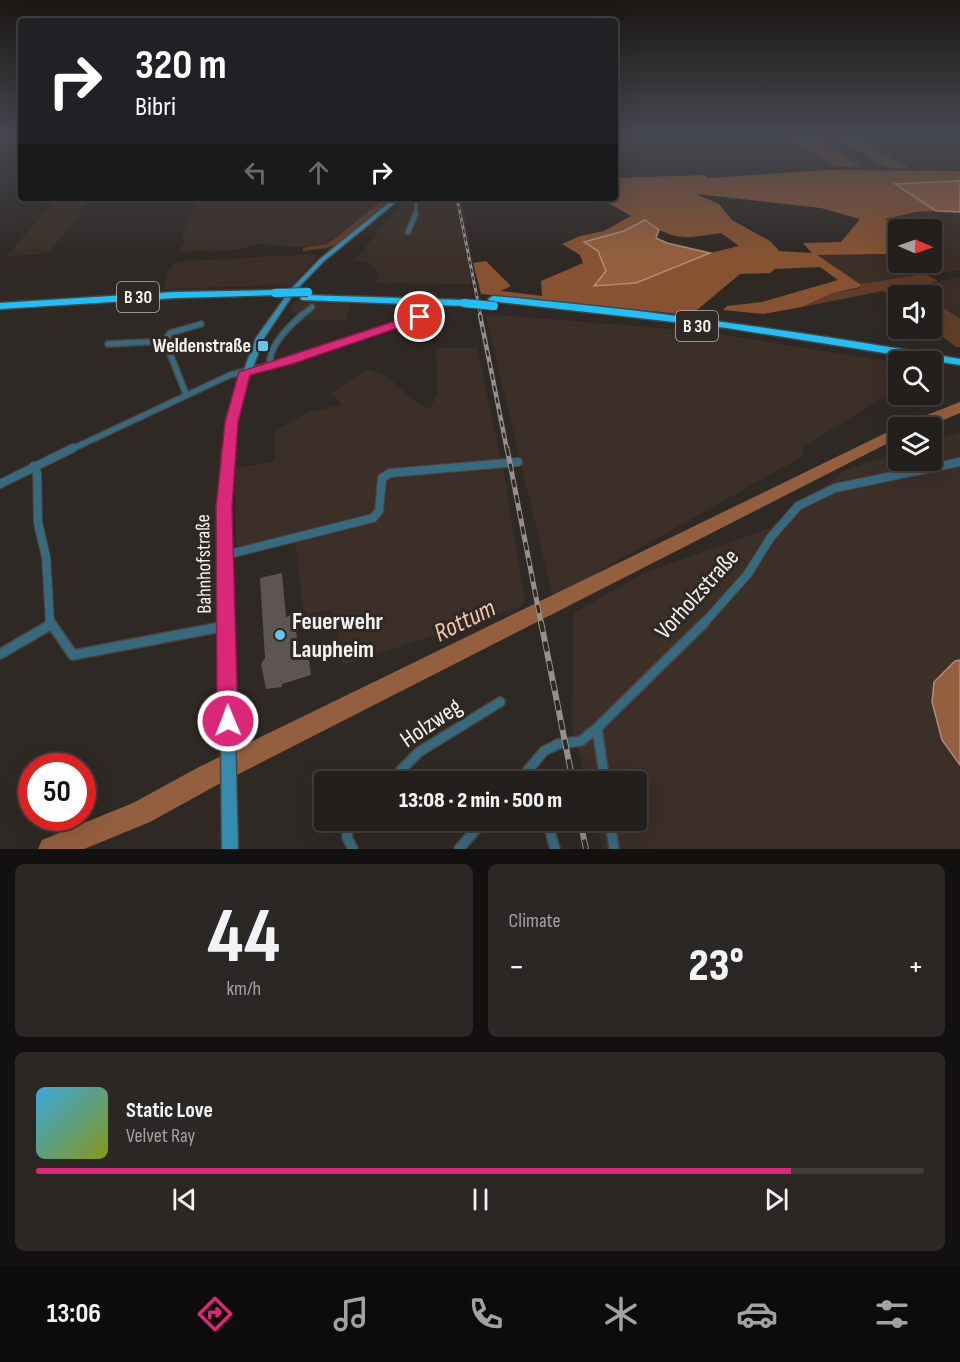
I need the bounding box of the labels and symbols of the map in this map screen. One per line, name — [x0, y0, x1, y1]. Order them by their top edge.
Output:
north arrow — [888, 219, 942, 273]
road number: B 30 — [117, 282, 159, 312]
pin — [394, 291, 445, 342]
road number: B 30 — [676, 311, 718, 341]
place label: Weldenstraße — [153, 334, 251, 358]
marker: Weldenstraße — [256, 339, 270, 353]
street label: Bahnhofstraße — [191, 514, 217, 614]
street label: Vorholzstraße — [649, 543, 745, 645]
water label: Rottum — [429, 593, 501, 649]
place label: Feuerwehr Laupheim — [292, 607, 384, 664]
marker: Feuerwehr Laupheim — [273, 628, 287, 642]
position arrow — [196, 689, 260, 753]
street label: Holzweg — [395, 692, 467, 754]
speed limit sign: 50 — [18, 753, 96, 831]

